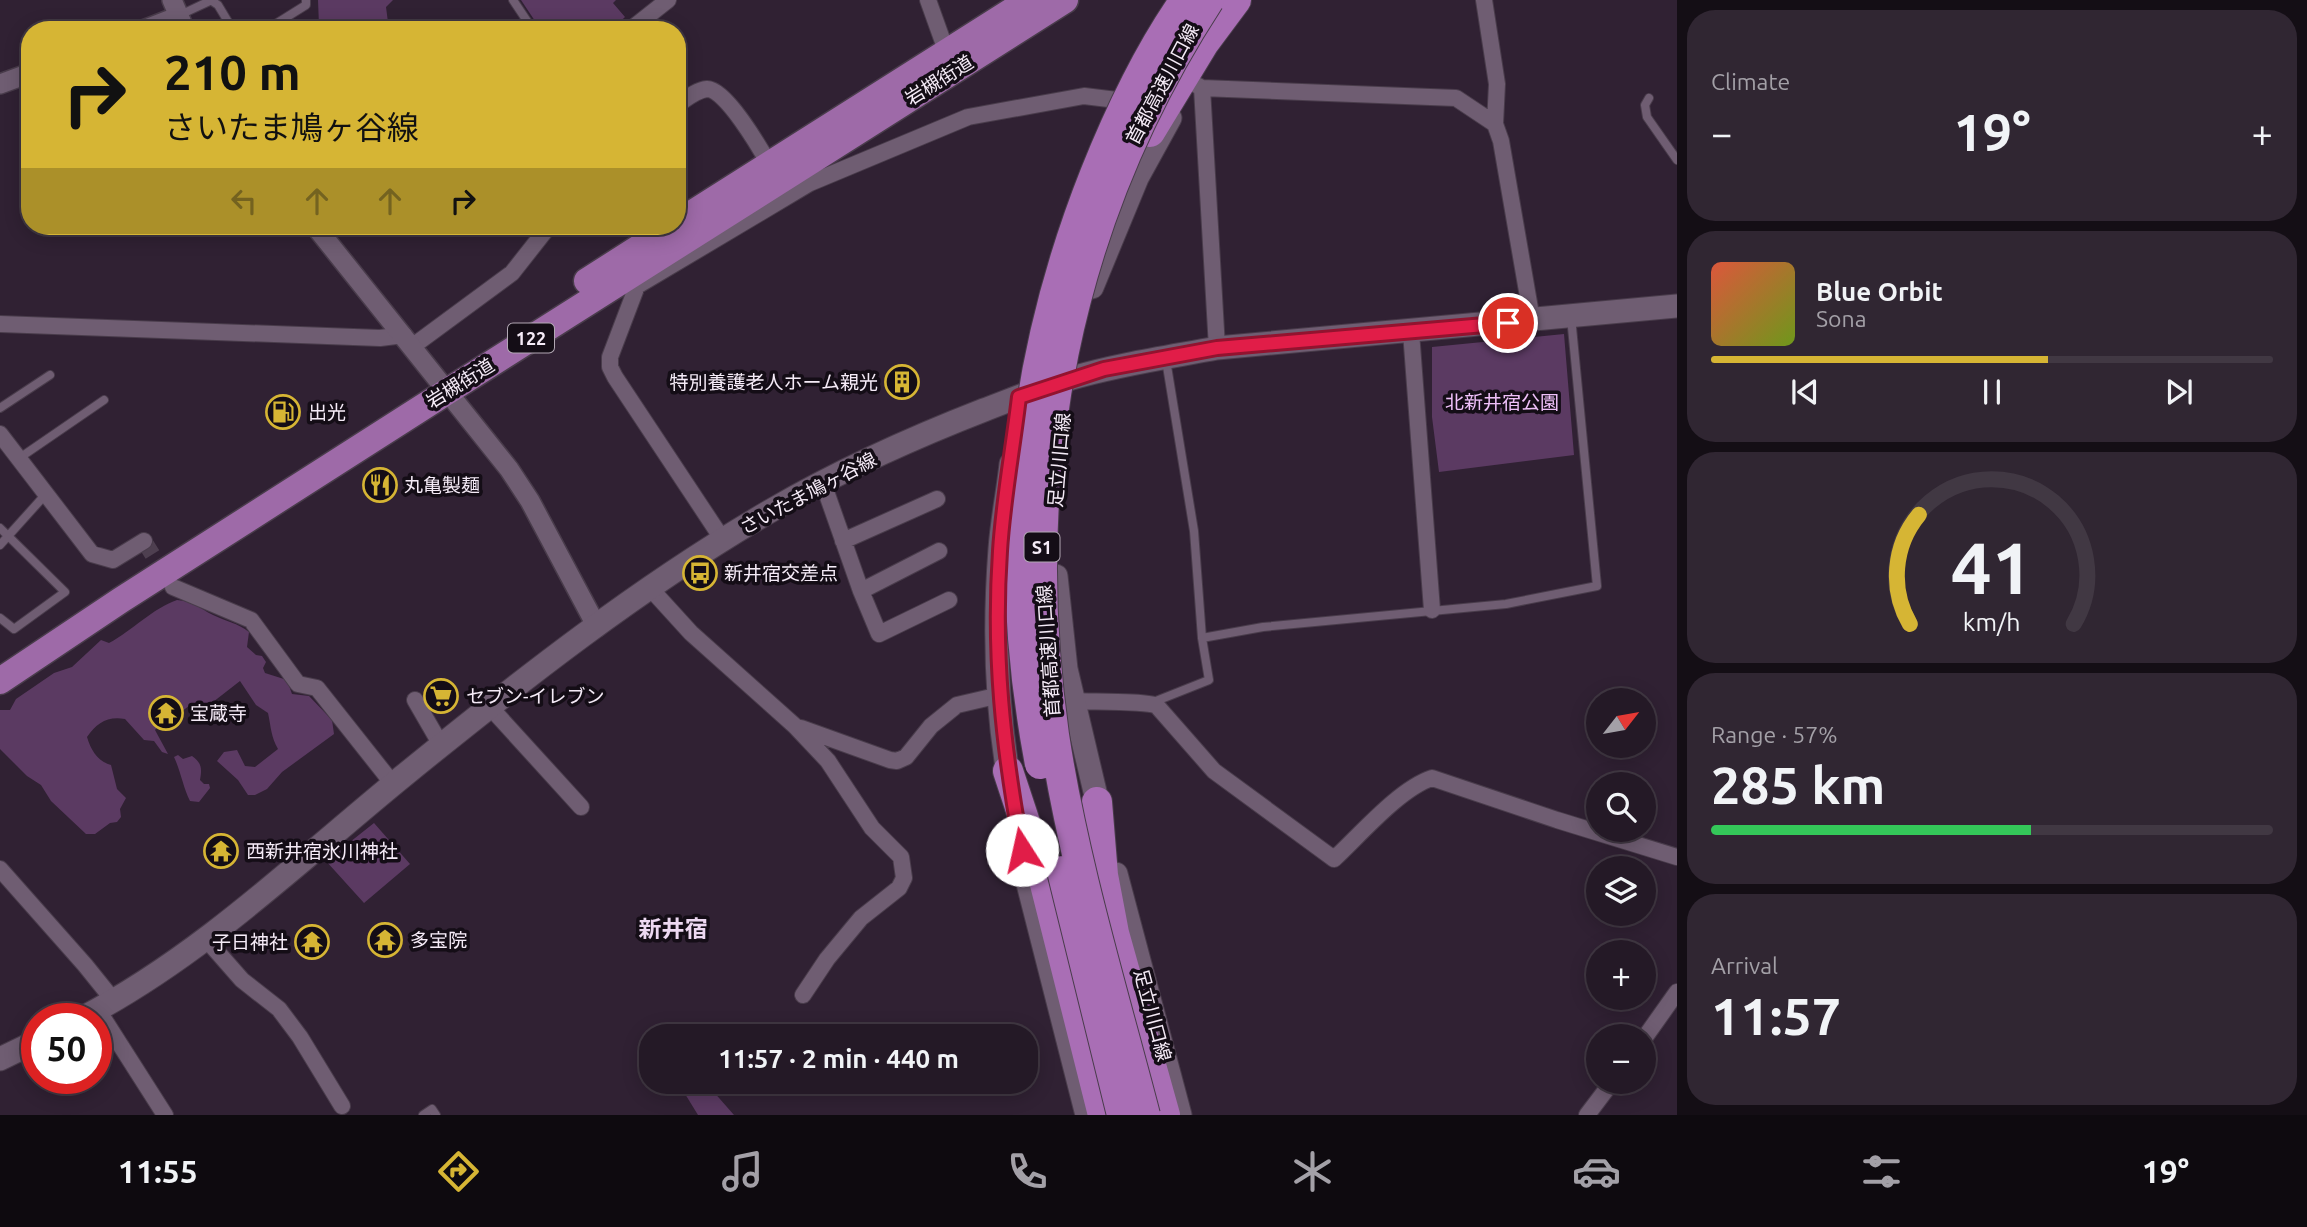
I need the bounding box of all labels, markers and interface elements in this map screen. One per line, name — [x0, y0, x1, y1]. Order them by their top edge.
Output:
street label: 首都高速川口線 — [1121, 20, 1203, 148]
text: 210 m — [164, 44, 301, 99]
icon: right — [49, 49, 140, 140]
street label: 岩槻街道 — [901, 51, 977, 109]
text: Climate — [1711, 69, 1790, 94]
text: 19° — [1953, 103, 2031, 161]
text: さいたま鳩ヶ谷線 — [164, 109, 419, 145]
text: − — [1711, 112, 1732, 154]
text: + — [2252, 112, 2273, 154]
icon: left — [225, 182, 263, 220]
icon: ahead — [298, 182, 336, 220]
icon: ahead — [371, 182, 409, 220]
icon: right — [444, 182, 482, 220]
text: Blue Orbit — [1816, 277, 1943, 306]
pin — [1478, 293, 1538, 353]
icon: arrive — [1489, 304, 1527, 342]
text: Sona — [1816, 306, 1866, 331]
road number: 122 — [508, 324, 554, 352]
street label: 岩槻街道 — [422, 354, 498, 412]
building icon: 特別養護老人ホーム親光 — [883, 363, 921, 401]
place label: 特別養護老人ホーム親光 — [670, 371, 878, 393]
icon: previous — [1786, 373, 1824, 411]
icon: pause — [1973, 373, 2011, 411]
icon: next — [2160, 373, 2198, 411]
park label: 北新井宿公園 — [1445, 391, 1559, 413]
fuel station icon: 出光 — [264, 393, 302, 431]
place label: 出光 — [308, 401, 346, 423]
street label: 足立川口線 — [1044, 412, 1074, 508]
street label: さいたま鳩ヶ谷線 — [736, 448, 880, 538]
restaurant icon: 丸亀製麺 — [361, 466, 399, 504]
place label: 丸亀製麺 — [404, 474, 480, 496]
text: 41 — [1951, 526, 2033, 608]
road number: S1 — [1024, 532, 1060, 562]
bus stop icon: 新井宿交差点 — [681, 554, 719, 592]
place label: 新井宿交差点 — [724, 562, 838, 584]
street label: 首都高速川口線 — [1032, 584, 1064, 718]
text: km/h — [1963, 607, 2021, 635]
supermarket icon: セブン-イレブン — [422, 677, 460, 715]
place label: セブン-イレブン — [466, 685, 605, 707]
north arrow — [1586, 688, 1656, 758]
map controls — [1586, 688, 1656, 1094]
temple icon: 宝蔵寺 — [147, 694, 185, 732]
place label: 宝蔵寺 — [190, 702, 247, 724]
text: Range · 57% — [1711, 722, 1838, 747]
text: 285 km — [1711, 756, 1885, 814]
button: search — [1586, 772, 1656, 842]
position arrow — [985, 813, 1059, 887]
temple icon: 西新井宿氷川神社 — [202, 832, 240, 870]
place label: 西新井宿氷川神社 — [246, 840, 398, 862]
button: layers — [1586, 856, 1656, 926]
district label: 新井宿 — [639, 916, 708, 941]
temple icon: 多宝院 — [366, 921, 404, 959]
temple icon: 子日神社 — [293, 923, 331, 961]
place label: 多宝院 — [410, 929, 467, 951]
place label: 子日神社 — [212, 931, 288, 953]
button: + — [1586, 940, 1656, 1010]
text: Arrival — [1711, 953, 1778, 978]
street label: 足立川口線 — [1130, 966, 1176, 1064]
text: 11:57 — [1711, 987, 1841, 1045]
speed limit sign: 50 — [21, 1003, 112, 1094]
button: − — [1586, 1024, 1656, 1094]
text: 11:57 · 2 min · 440 m — [718, 1044, 959, 1073]
icon: directions — [434, 1147, 483, 1196]
icon: music — [718, 1147, 767, 1196]
icon: phone — [1003, 1147, 1052, 1196]
icon: climate — [1288, 1147, 1337, 1196]
icon: car — [1572, 1147, 1621, 1196]
icon: filters — [1857, 1147, 1906, 1196]
text: 11:55 — [118, 1153, 198, 1189]
text: 19° — [2142, 1153, 2189, 1189]

